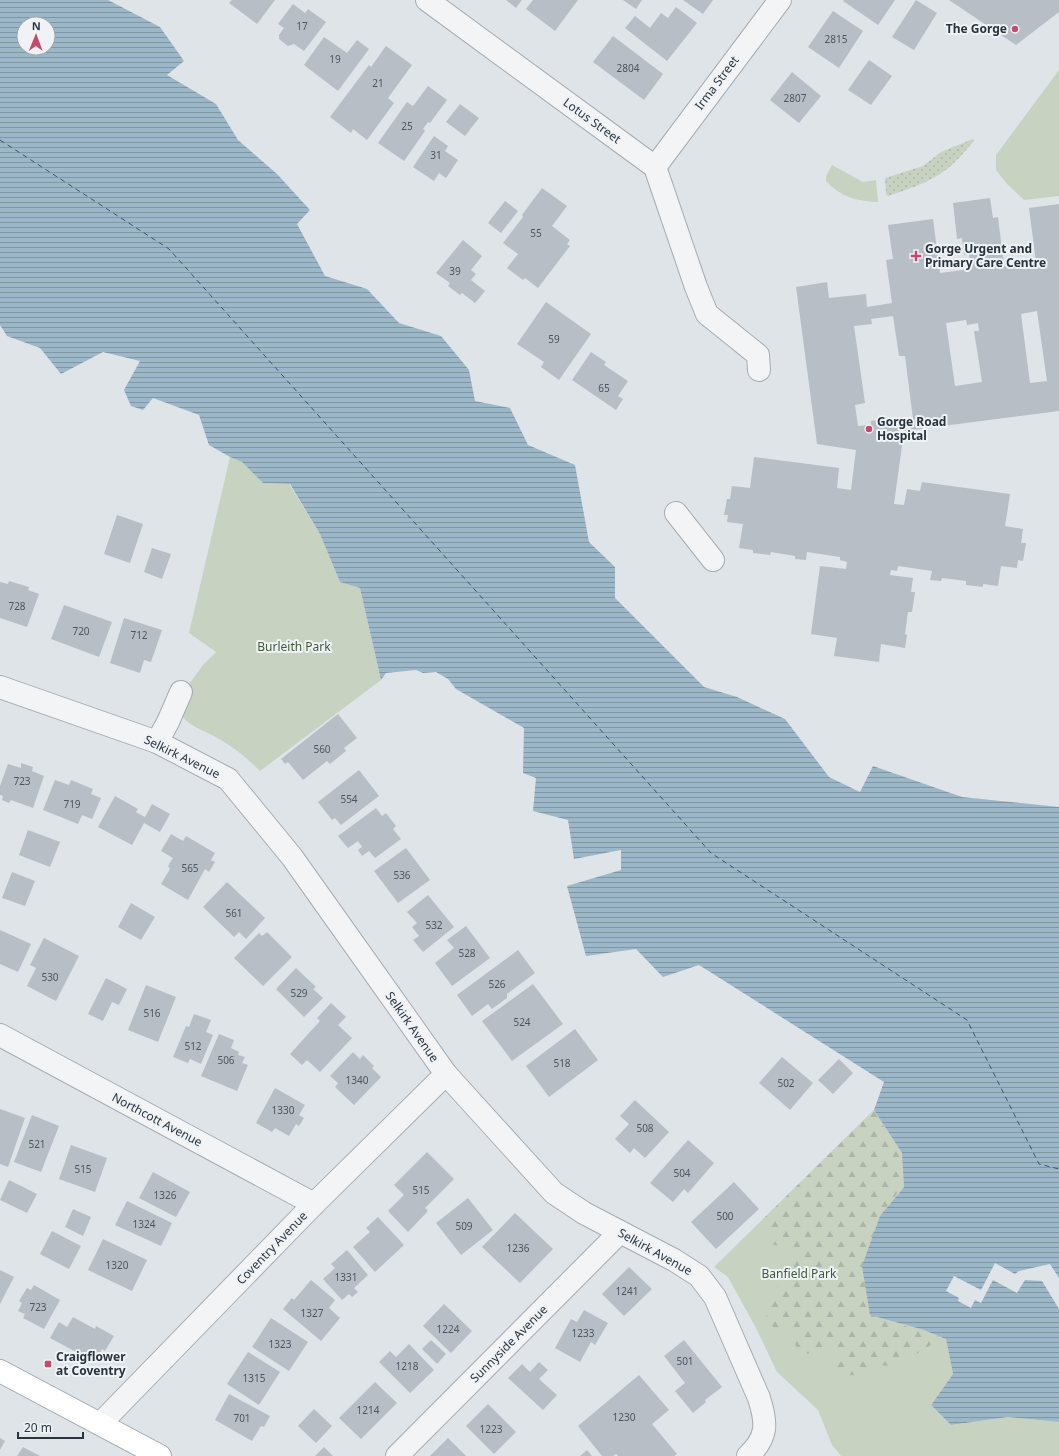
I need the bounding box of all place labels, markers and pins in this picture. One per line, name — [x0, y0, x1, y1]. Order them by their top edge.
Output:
place label: The Gorge — [946, 20, 1007, 37]
marker: The Gorge — [1010, 24, 1020, 34]
place label: Gorge Urgent and Primary Care Centre — [925, 240, 1046, 271]
marker: Gorge Urgent and Primary Care Centre — [910, 250, 922, 262]
place label: Gorge Road Hospital — [877, 413, 946, 444]
marker: Gorge Road Hospital — [864, 424, 874, 434]
place label: Craigflower at Coventry — [56, 1348, 126, 1379]
marker: Craigflower at Coventry — [43, 1359, 53, 1369]

